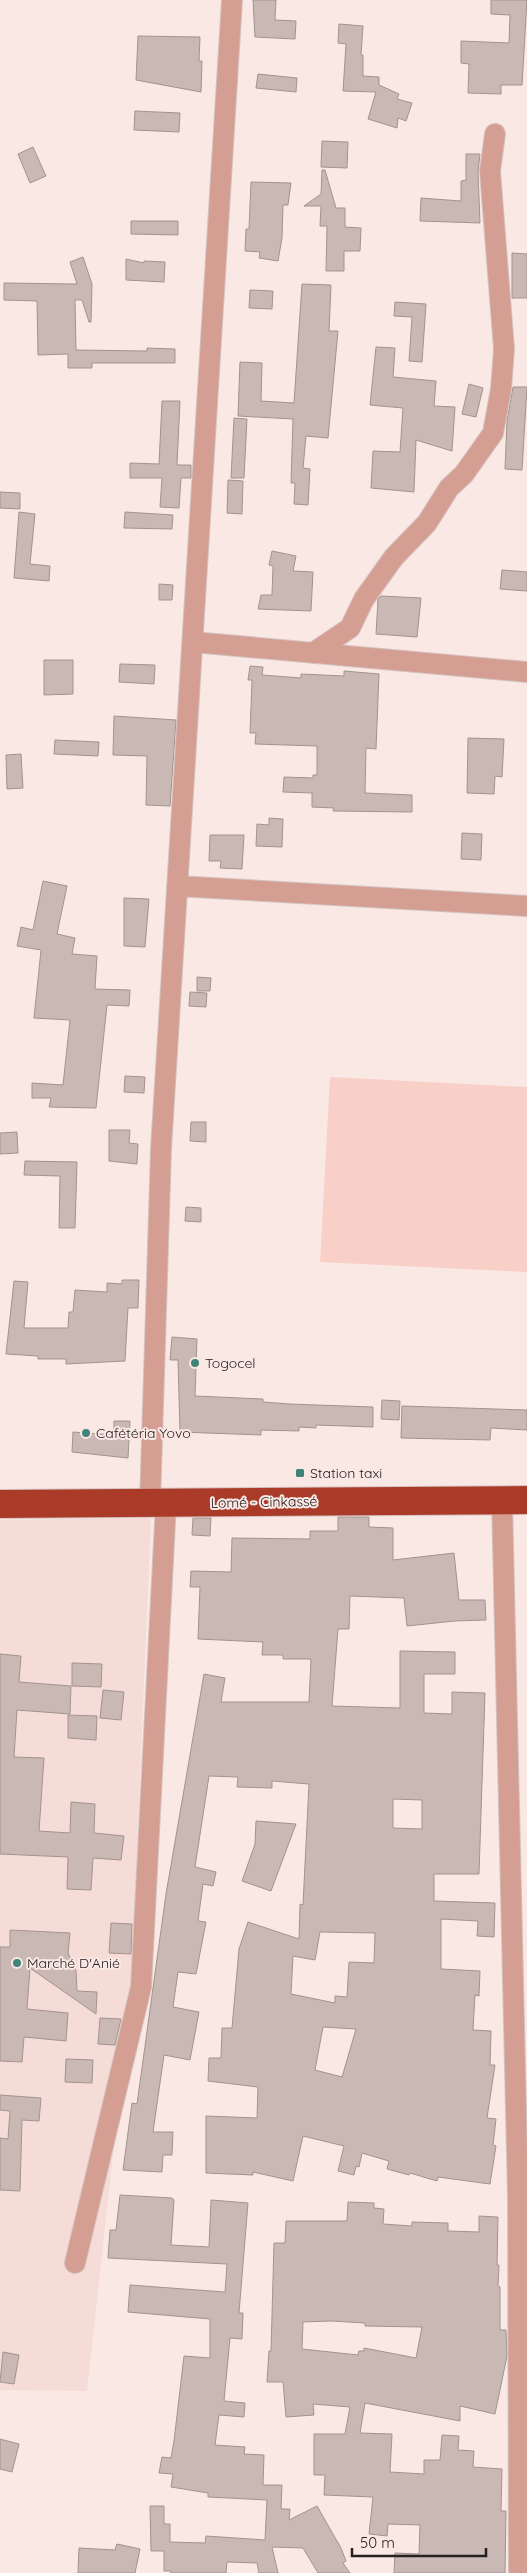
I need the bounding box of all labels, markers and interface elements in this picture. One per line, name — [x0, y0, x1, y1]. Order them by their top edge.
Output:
place label: Togocel — [205, 1354, 256, 1372]
marker: Togocel — [189, 1357, 201, 1369]
place label: Cafétéria Yovo — [96, 1424, 191, 1442]
marker: Cafétéria Yovo — [80, 1427, 92, 1439]
place label: Station taxi — [310, 1464, 382, 1482]
marker: Station taxi — [294, 1467, 306, 1479]
street label: Lomé - Cinkassé — [210, 1492, 318, 1512]
place label: Marché D'Anié — [27, 1954, 120, 1972]
marker: Marché D'Anié — [11, 1957, 23, 1969]
scale bar — [352, 2526, 486, 2558]
text: 50 m — [360, 2533, 395, 2552]

